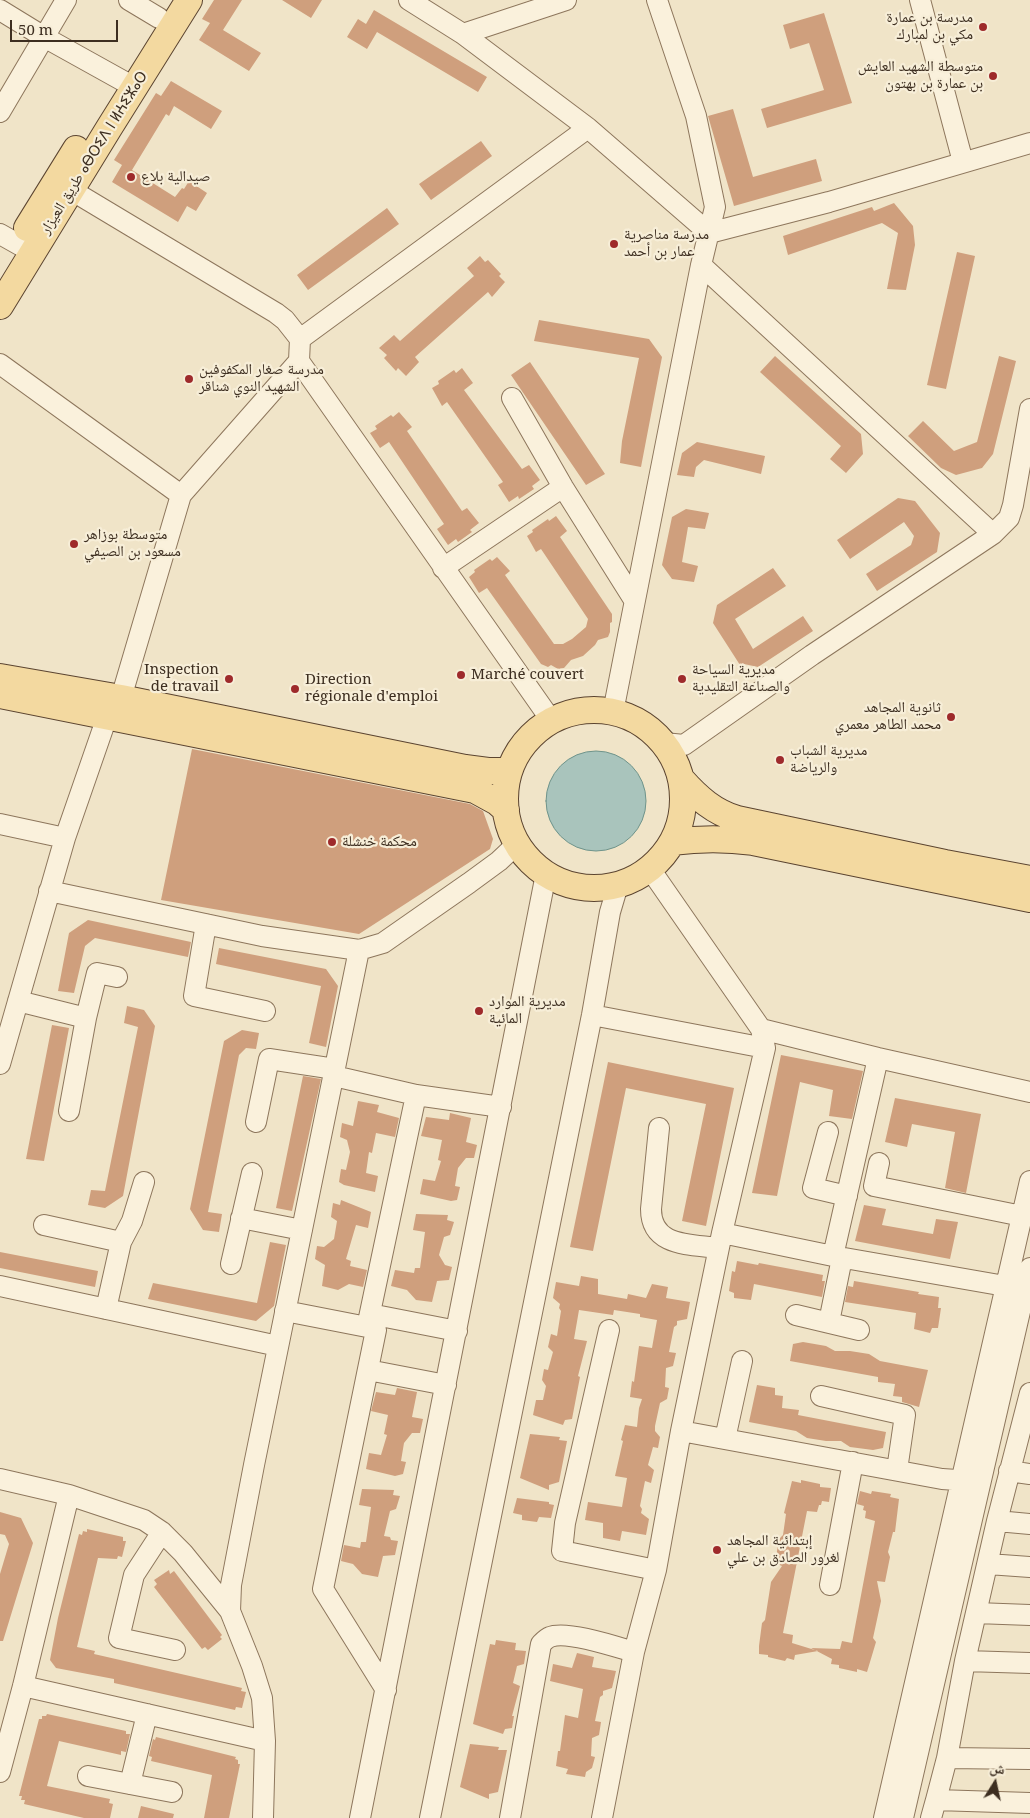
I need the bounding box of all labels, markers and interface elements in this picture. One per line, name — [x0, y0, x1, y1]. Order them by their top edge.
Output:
place label: مدرسة بن عمارة مكي بن لمبارك — [886, 9, 973, 44]
scale bar — [12, 10, 120, 42]
text: 50 m — [18, 19, 53, 39]
marker: مدرسة بن عمارة مكي بن لمبارك — [977, 21, 989, 33]
place label: متوسطة الشهيد العايش بن عمارة بن بهتون — [858, 58, 983, 93]
street label: طريق العيزار ⴰⴱⵔⵉⴷ ⵏ ⵍⵄⵉⵣⴰⵔ — [36, 68, 152, 238]
marker: متوسطة الشهيد العايش بن عمارة بن بهتون — [987, 70, 999, 82]
place label: صيدالية بلاع — [141, 168, 210, 186]
marker: صيدالية بلاع — [125, 171, 137, 183]
place label: مدرسة مناصرية عمار بن أحمد — [624, 226, 709, 261]
marker: مدرسة مناصرية عمار بن أحمد — [608, 238, 620, 250]
place label: مدرسة صغار المكفوفين الشهيد النوي شناقر — [199, 361, 324, 396]
marker: مدرسة صغار المكفوفين الشهيد النوي شناقر — [183, 373, 195, 385]
place label: متوسطة بوزاهر مسعود بن الصيفي — [84, 526, 181, 561]
marker: متوسطة بوزاهر مسعود بن الصيفي — [68, 538, 80, 550]
place label: Inspection de travail — [144, 661, 219, 696]
place label: مديرية السياحة والصناعة التقليدية — [692, 661, 790, 696]
place label: Marché couvert — [471, 666, 584, 684]
marker: Marché couvert — [455, 669, 467, 681]
place label: Direction régionale d'emploi — [305, 671, 438, 706]
marker: Inspection de travail — [223, 673, 235, 685]
marker: مديرية السياحة والصناعة التقليدية — [676, 673, 688, 685]
marker: Direction régionale d'emploi — [289, 683, 301, 695]
place label: ثانوية المجاهد محمد الطاهر معمري — [835, 699, 941, 734]
marker: ثانوية المجاهد محمد الطاهر معمري — [945, 711, 957, 723]
place label: مديرية الشباب والرياضة — [790, 742, 867, 777]
marker: مديرية الشباب والرياضة — [774, 754, 786, 766]
place label: محكمة خنشلة — [342, 833, 417, 851]
marker: محكمة خنشلة — [326, 836, 338, 848]
place label: مديرية الموارد المائية — [489, 993, 566, 1028]
marker: مديرية الموارد المائية — [473, 1005, 485, 1017]
place label: إبتدائية المجاهد لغرور الصادق بن علي — [727, 1532, 840, 1567]
marker: إبتدائية المجاهد لغرور الصادق بن علي — [711, 1544, 723, 1556]
text: ش — [989, 1757, 1007, 1778]
north arrow — [970, 1758, 1020, 1808]

